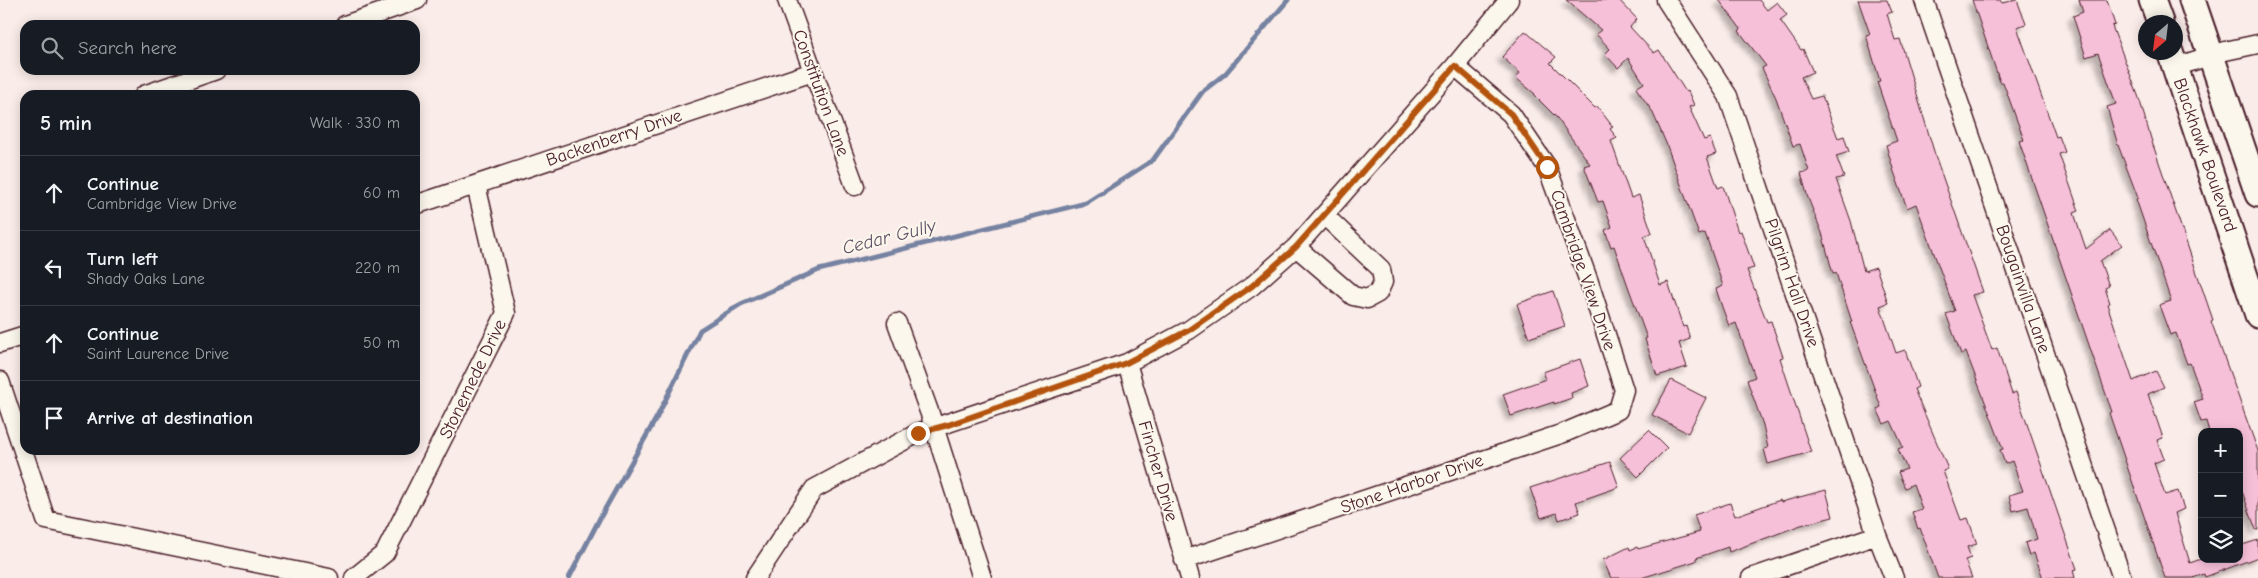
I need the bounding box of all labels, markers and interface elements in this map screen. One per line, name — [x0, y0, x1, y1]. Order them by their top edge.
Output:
north arrow — [2138, 15, 2183, 60]
search box — [20, 20, 420, 75]
street label: Constitution Lane — [788, 27, 854, 159]
icon: search — [38, 34, 66, 62]
text: Search here — [78, 37, 177, 59]
street label: Blackhawk Boulevard — [2169, 75, 2241, 235]
street label: Backenberry Drive — [543, 105, 685, 171]
text: 5 min — [40, 111, 92, 135]
text: Walk · 330 m — [310, 114, 400, 132]
route start — [1536, 156, 1559, 179]
text: Continue — [87, 173, 159, 195]
icon: ahead — [40, 179, 68, 207]
text: 60 m — [363, 184, 400, 202]
street label: Cambridge View Drive — [1546, 187, 1620, 353]
text: Cambridge View Drive — [87, 195, 237, 213]
water label: Cedar Gully — [840, 214, 939, 259]
street label: Pilgrim Hall Drive — [1760, 216, 1824, 350]
street label: Bougainvilla Lane — [1991, 222, 2055, 356]
text: Turn left — [87, 248, 158, 270]
icon: left — [40, 254, 68, 282]
text: 220 m — [355, 259, 400, 277]
text: Shady Oaks Lane — [87, 270, 205, 288]
street label: Stonemede Drive — [435, 316, 511, 442]
text: Continue — [87, 323, 159, 345]
icon: ahead — [40, 329, 68, 357]
text: 50 m — [363, 334, 400, 352]
text: Saint Laurence Drive — [87, 345, 229, 363]
icon: arrive — [40, 404, 68, 432]
text: Arrive at destination — [87, 407, 253, 429]
street label: Fincher Drive — [1134, 418, 1182, 524]
route end — [907, 422, 930, 445]
map controls — [2198, 428, 2243, 563]
button: + — [2198, 428, 2243, 473]
street label: Stone Harbor Drive — [1338, 450, 1486, 518]
button: − — [2198, 473, 2243, 518]
button: layers — [2198, 518, 2243, 563]

